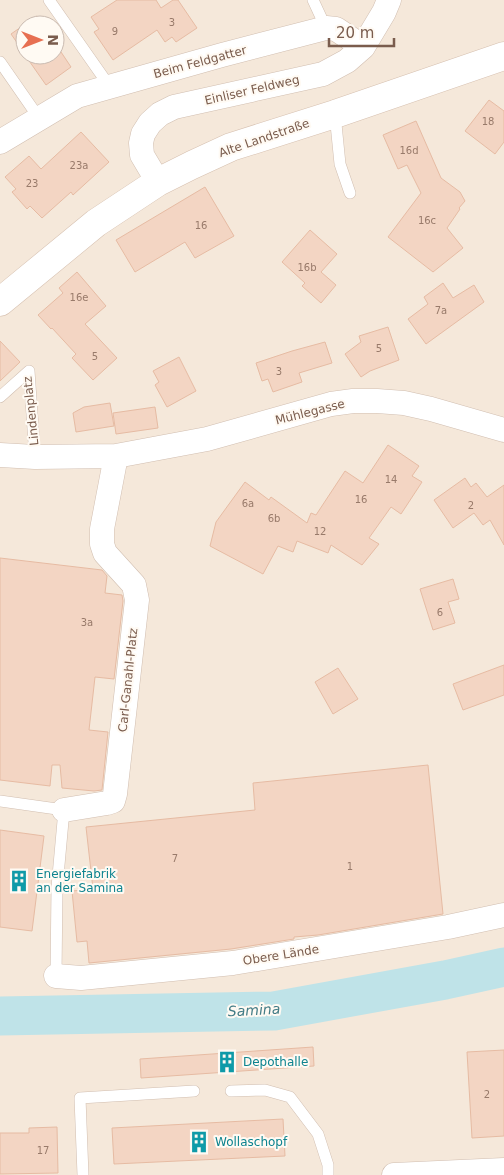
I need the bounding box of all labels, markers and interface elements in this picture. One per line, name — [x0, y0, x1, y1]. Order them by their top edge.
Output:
north arrow — [15, 15, 65, 65]
scale bar — [329, 15, 394, 47]
house number: 3 — [169, 17, 175, 28]
text: 20 m — [336, 24, 374, 42]
house number: 9 — [112, 26, 118, 37]
text: N — [45, 34, 61, 46]
street label: Beim Feldgatter — [152, 43, 248, 81]
street label: Einliser Feldweg — [203, 72, 301, 108]
street label: Alte Landstraße — [217, 116, 311, 160]
house number: 18 — [482, 116, 494, 127]
house number: 16d — [399, 145, 419, 156]
house number: 23a — [70, 160, 88, 171]
house number: 23 — [26, 178, 38, 189]
house number: 16c — [418, 215, 436, 226]
house number: 16 — [195, 220, 207, 231]
house number: 16b — [297, 262, 317, 273]
house number: 16e — [70, 292, 88, 303]
house number: 7a — [435, 305, 447, 316]
house number: 5 — [376, 343, 382, 354]
house number: 5 — [92, 351, 98, 362]
house number: 3 — [276, 366, 282, 377]
street label: Lindenplatz — [20, 376, 42, 446]
street label: Mühlegasse — [274, 397, 346, 427]
house number: 14 — [385, 474, 397, 485]
house number: 16 — [355, 494, 367, 505]
house number: 6a — [242, 498, 254, 509]
house number: 2 — [468, 500, 474, 511]
house number: 6b — [268, 513, 280, 524]
house number: 12 — [314, 526, 326, 537]
house number: 6 — [437, 607, 443, 618]
house number: 3a — [81, 617, 93, 628]
street label: Carl-Ganahl-Platz — [116, 627, 140, 733]
house number: 7 — [172, 853, 178, 864]
house number: 1 — [347, 861, 353, 872]
place label: Energiefabrik an der Samina — [36, 867, 123, 895]
building icon: Energiefabrik an der Samina — [6, 868, 32, 894]
street label: Obere Lände — [242, 942, 320, 968]
water label: Samina — [227, 1001, 281, 1019]
building icon: Depothalle — [214, 1049, 240, 1075]
place label: Depothalle — [243, 1055, 308, 1069]
house number: 2 — [484, 1089, 490, 1100]
building icon: Wollaschopf — [186, 1129, 212, 1155]
place label: Wollaschopf — [215, 1135, 288, 1149]
house number: 17 — [37, 1145, 49, 1156]

